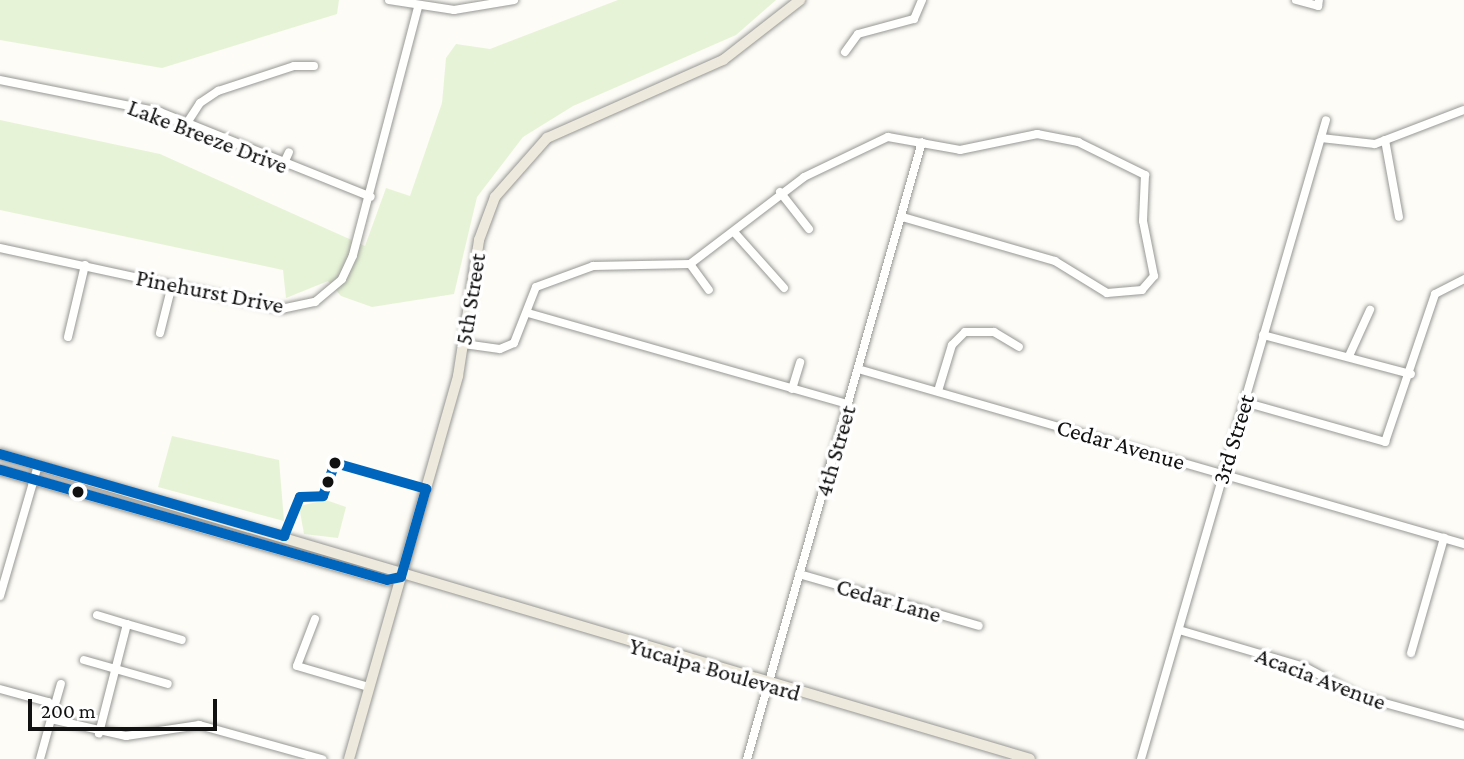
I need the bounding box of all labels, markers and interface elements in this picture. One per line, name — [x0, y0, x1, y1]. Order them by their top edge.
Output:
street label: Lake Breeze Drive — [124, 92, 292, 180]
street label: 5th Street — [449, 251, 491, 347]
street label: Pinehurst Drive — [134, 263, 286, 319]
street label: 3rd Street — [1206, 390, 1260, 488]
street label: 4th Street — [808, 402, 862, 500]
street label: Cedar Avenue — [1054, 412, 1188, 476]
unlabelled marker — [328, 456, 342, 470]
unlabelled marker — [321, 475, 335, 489]
unlabelled marker — [71, 485, 85, 499]
street label: Cedar Lane — [833, 571, 945, 629]
street label: Yucaipa Boulevard — [626, 631, 804, 707]
street label: Acacia Avenue — [1252, 640, 1390, 716]
scale bar — [32, 686, 220, 730]
text: 200 m — [41, 699, 96, 723]

